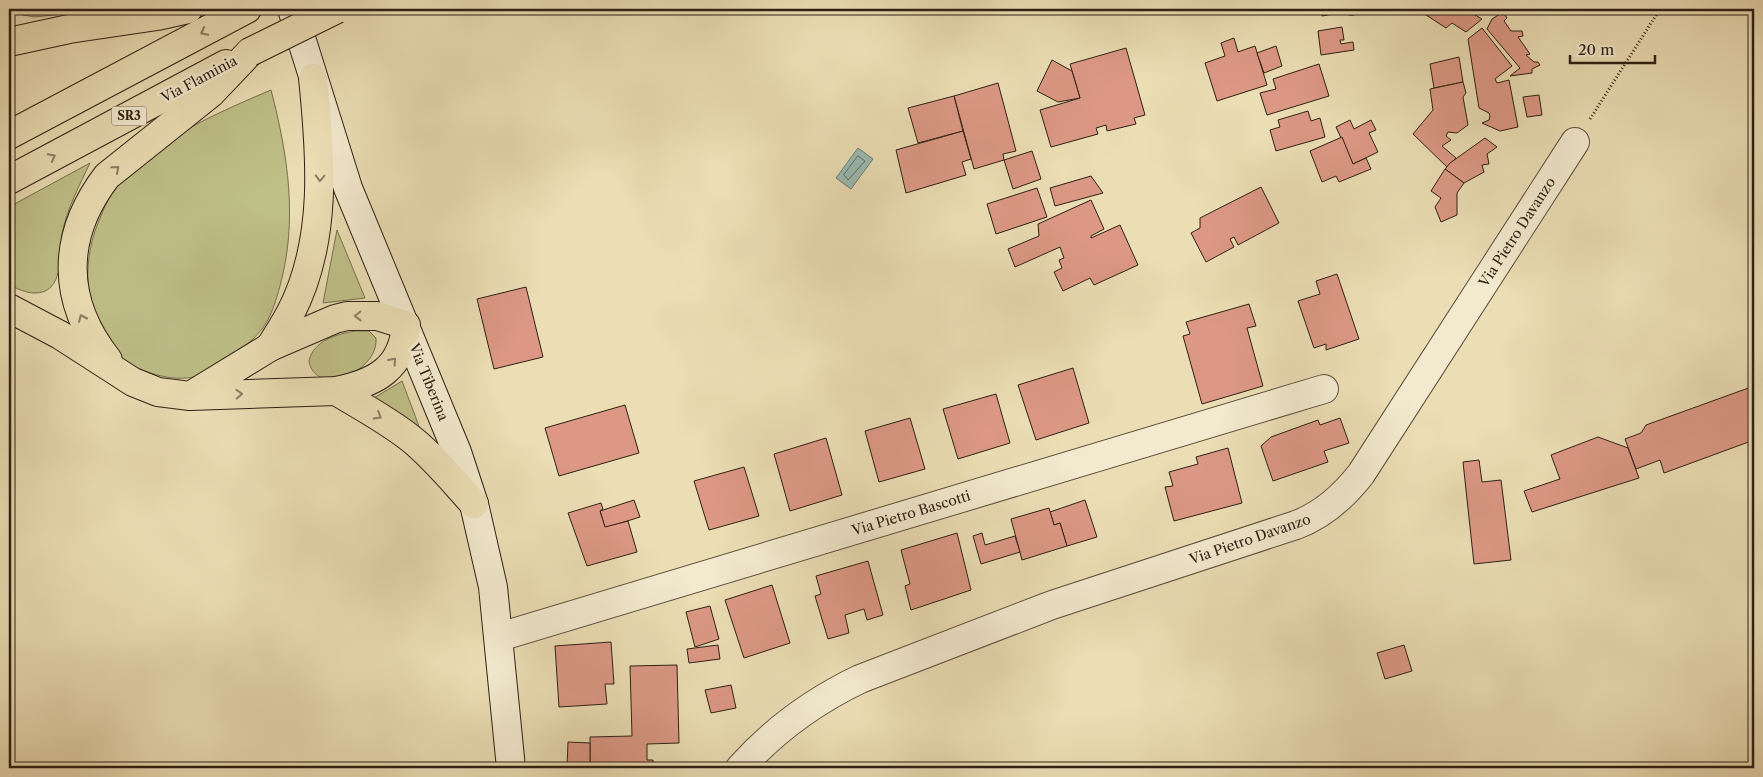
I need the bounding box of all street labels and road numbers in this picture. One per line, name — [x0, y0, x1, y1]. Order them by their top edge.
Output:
street label: Via Flaminia — [157, 51, 241, 107]
road number: SR3 — [112, 106, 146, 125]
street label: Via Pietro Davanzo — [1474, 174, 1559, 291]
street label: Via Tiberina — [405, 340, 453, 424]
street label: Via Pietro Bascotti — [849, 486, 972, 540]
street label: Via Pietro Davanzo — [1186, 510, 1313, 569]

